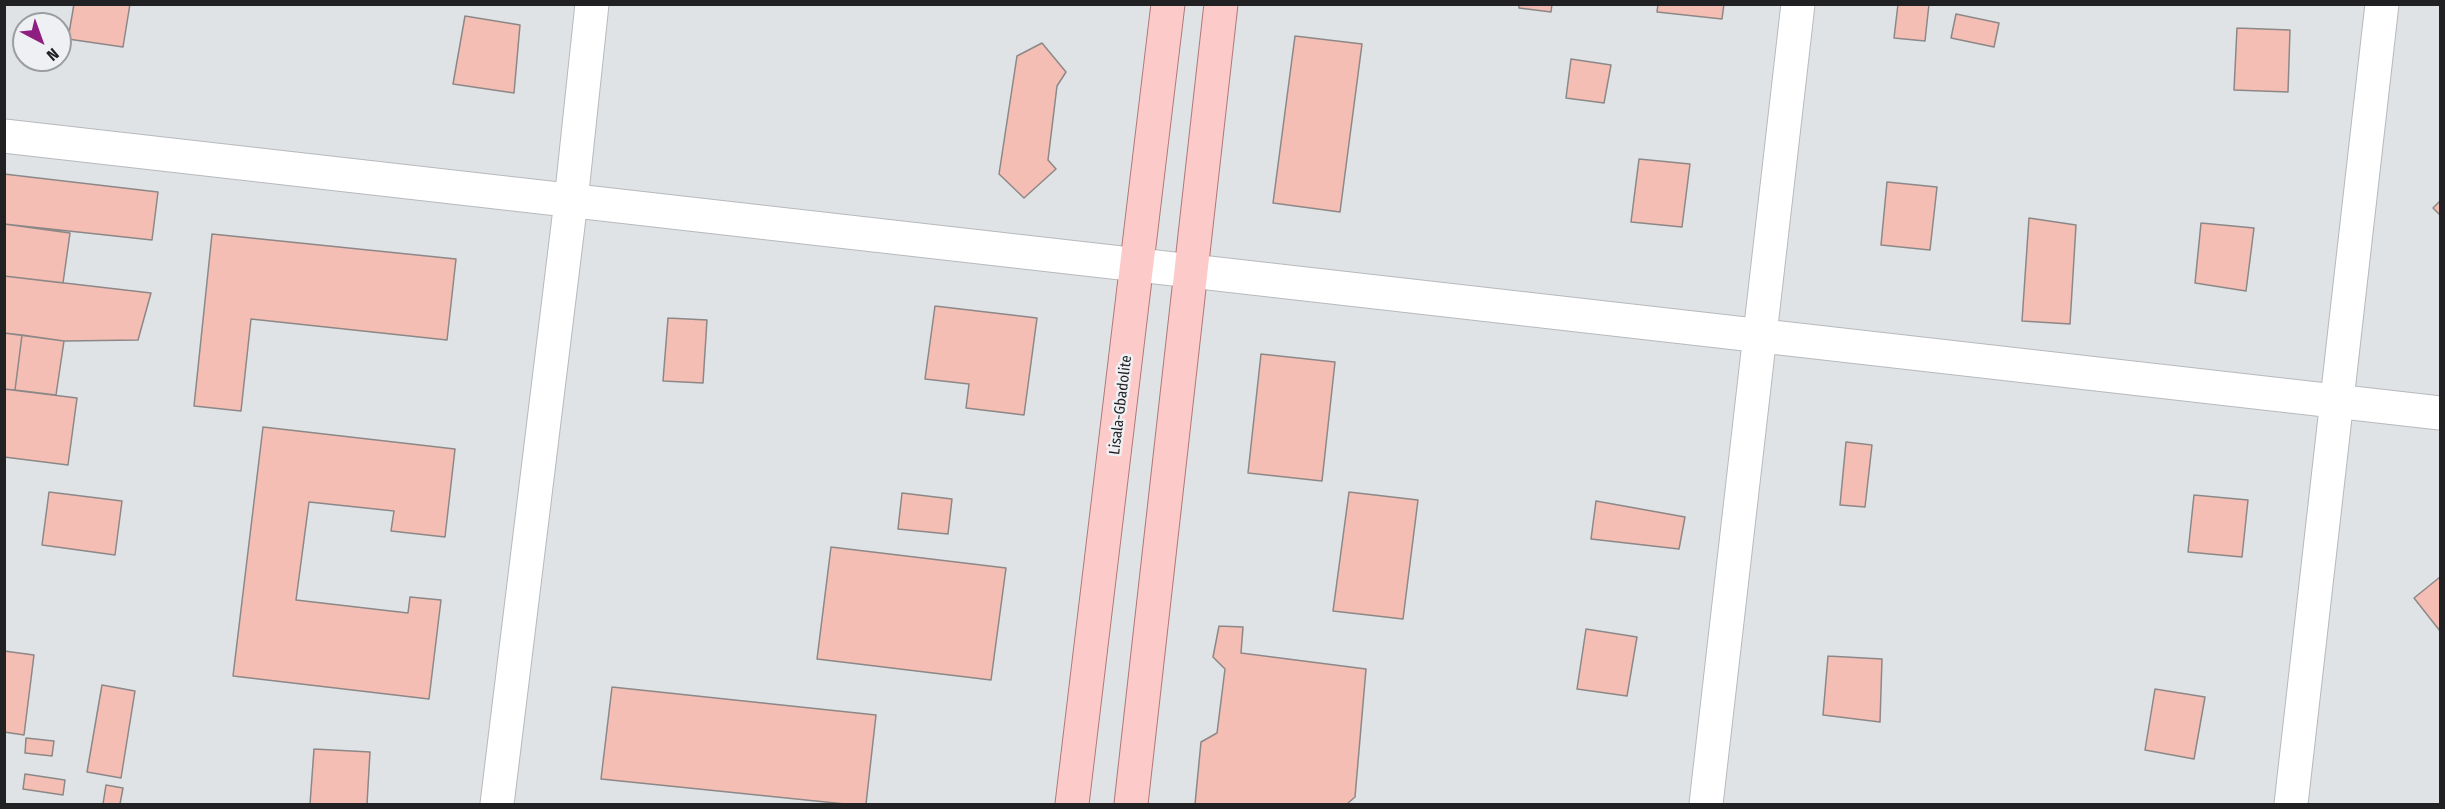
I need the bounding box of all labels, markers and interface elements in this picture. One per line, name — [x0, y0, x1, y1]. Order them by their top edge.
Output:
north arrow — [12, 12, 72, 72]
text: N — [43, 44, 63, 65]
street label: Lisala-Gbadolite — [1106, 354, 1136, 456]

